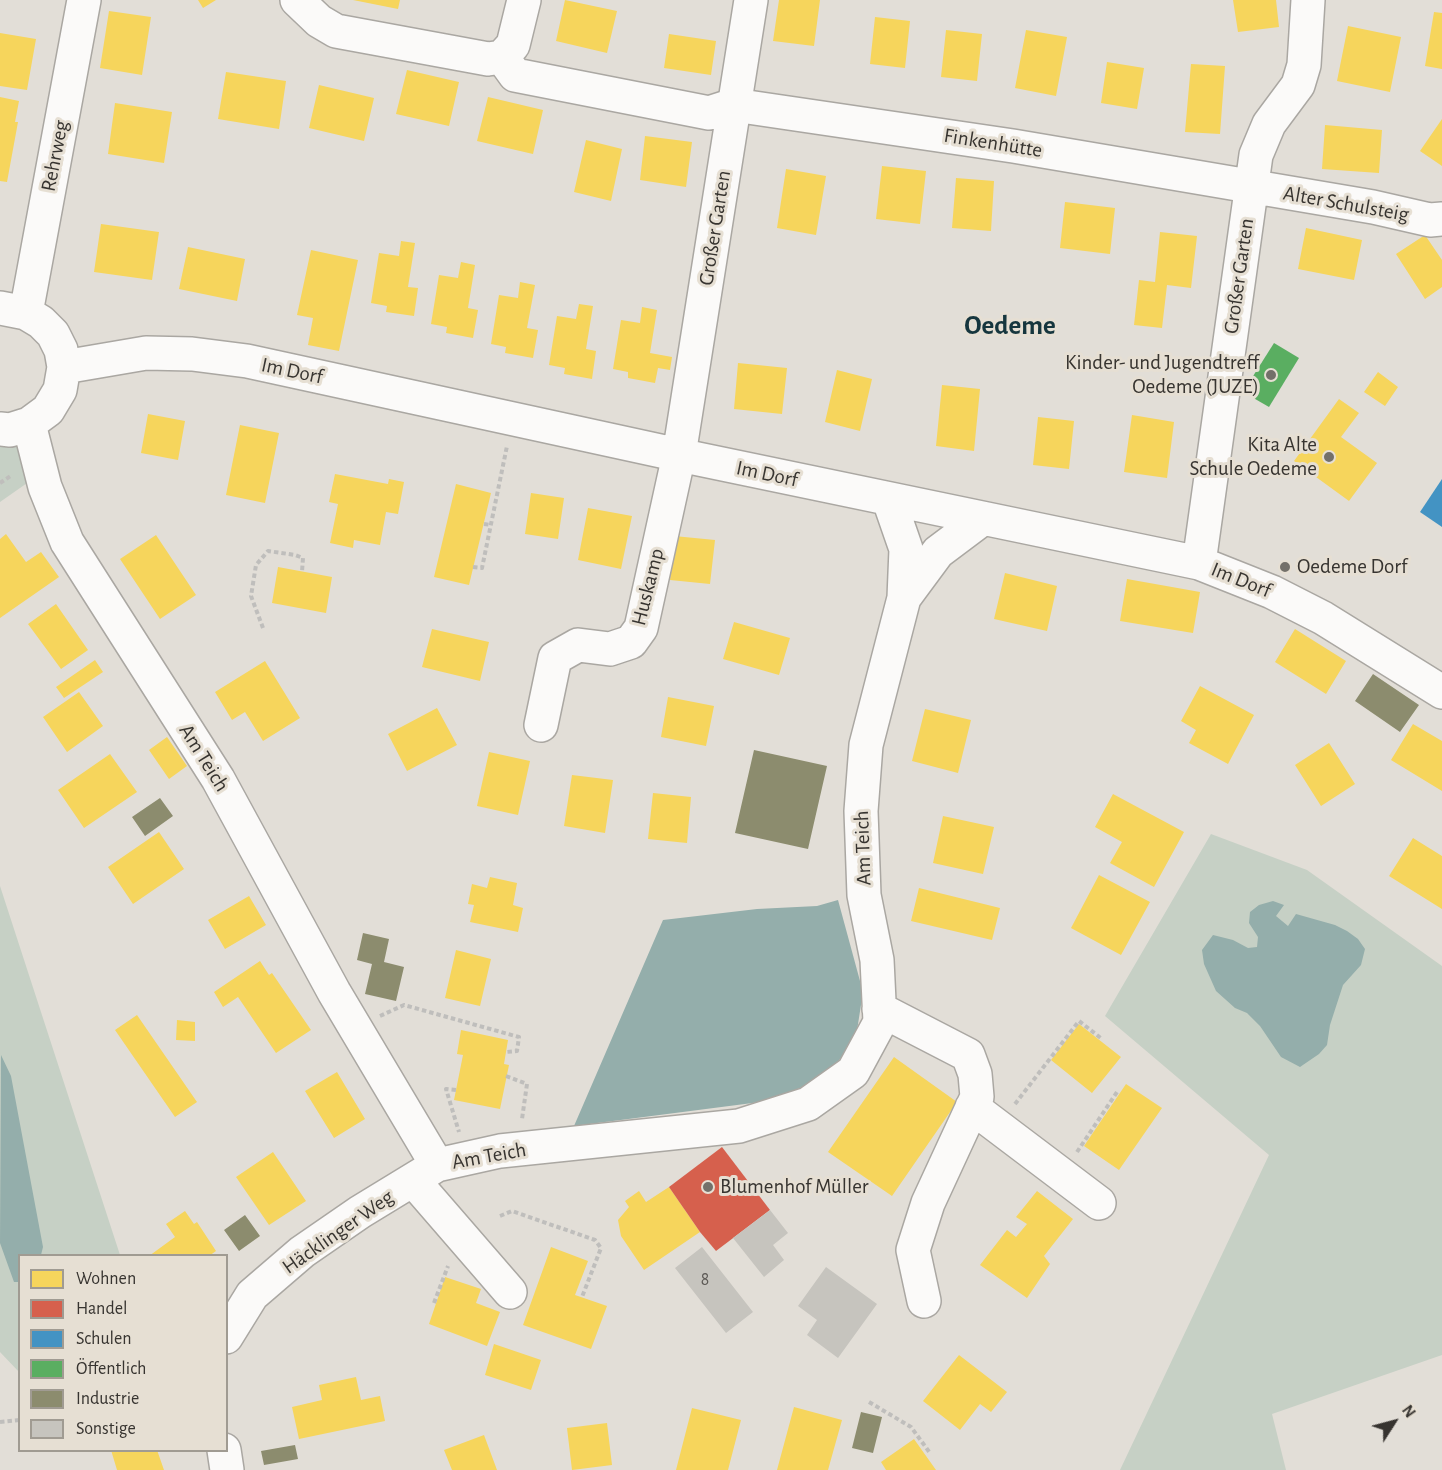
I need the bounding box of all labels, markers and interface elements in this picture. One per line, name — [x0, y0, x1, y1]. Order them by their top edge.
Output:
street label: Rehrweg — [36, 118, 74, 194]
street label: Finkenhütte — [942, 123, 1044, 163]
street label: Großer Garten — [693, 169, 737, 287]
street label: Alter Schulsteig — [1281, 181, 1411, 227]
street label: Großer Garten — [1218, 217, 1260, 335]
district label: Oedeme — [964, 310, 1056, 342]
place label: Kinder- und Jugendtreff Oedeme (JUZE) — [1065, 350, 1259, 400]
street label: Im Dorf — [259, 352, 325, 390]
marker: Kinder- und Jugendtreff Oedeme (JUZE) — [1264, 368, 1278, 382]
place label: Kita Alte Schule Oedeme — [1189, 432, 1317, 482]
marker: Kita Alte Schule Oedeme — [1322, 450, 1336, 464]
street label: Im Dorf — [734, 455, 800, 493]
street label: Huskamp — [626, 546, 670, 628]
place label: Oedeme Dorf — [1297, 554, 1407, 580]
street label: Im Dorf — [1207, 557, 1275, 603]
marker: Oedeme Dorf — [1278, 560, 1292, 574]
street label: Am Teich — [173, 720, 235, 796]
street label: Am Teich — [849, 810, 877, 886]
street label: Am Teich — [450, 1137, 528, 1175]
place label: Blumenhof Müller — [720, 1174, 869, 1200]
marker: Blumenhof Müller — [701, 1180, 715, 1194]
street label: Häcklinger Weg — [277, 1184, 399, 1280]
legend — [18, 1254, 228, 1452]
house number: 8 — [701, 1269, 709, 1291]
text: Wohnen — [76, 1270, 136, 1288]
text: Handel — [76, 1300, 127, 1318]
text: Schulen — [76, 1330, 132, 1348]
text: Öffentlich — [76, 1360, 146, 1378]
text: Industrie — [76, 1390, 139, 1408]
north arrow — [1364, 1392, 1424, 1452]
text: N — [1399, 1402, 1418, 1421]
text: Sonstige — [76, 1420, 136, 1438]

